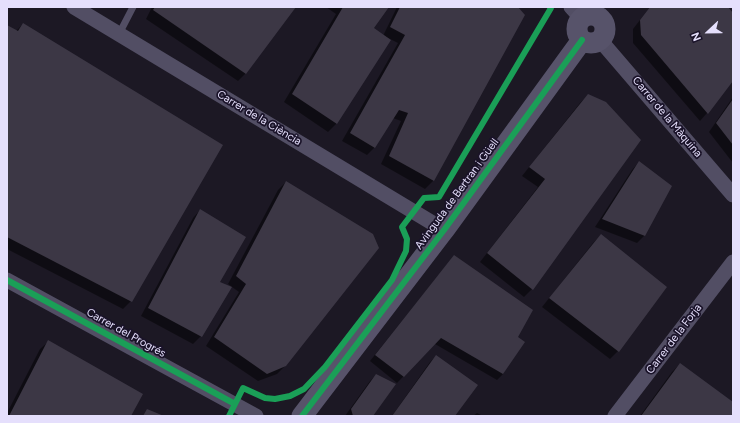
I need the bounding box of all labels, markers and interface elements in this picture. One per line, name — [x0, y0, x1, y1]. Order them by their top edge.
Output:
north arrow — [688, 12, 728, 52]
text: N — [689, 30, 704, 43]
street label: Carrer de la Màquina — [629, 74, 705, 160]
street label: Carrer de la Ciència — [214, 88, 304, 148]
street label: Avinguda de Bertran i Güell — [412, 136, 502, 252]
street label: Carrer de la Forja — [643, 302, 705, 376]
street label: Carrer del Progrés — [84, 306, 168, 360]

